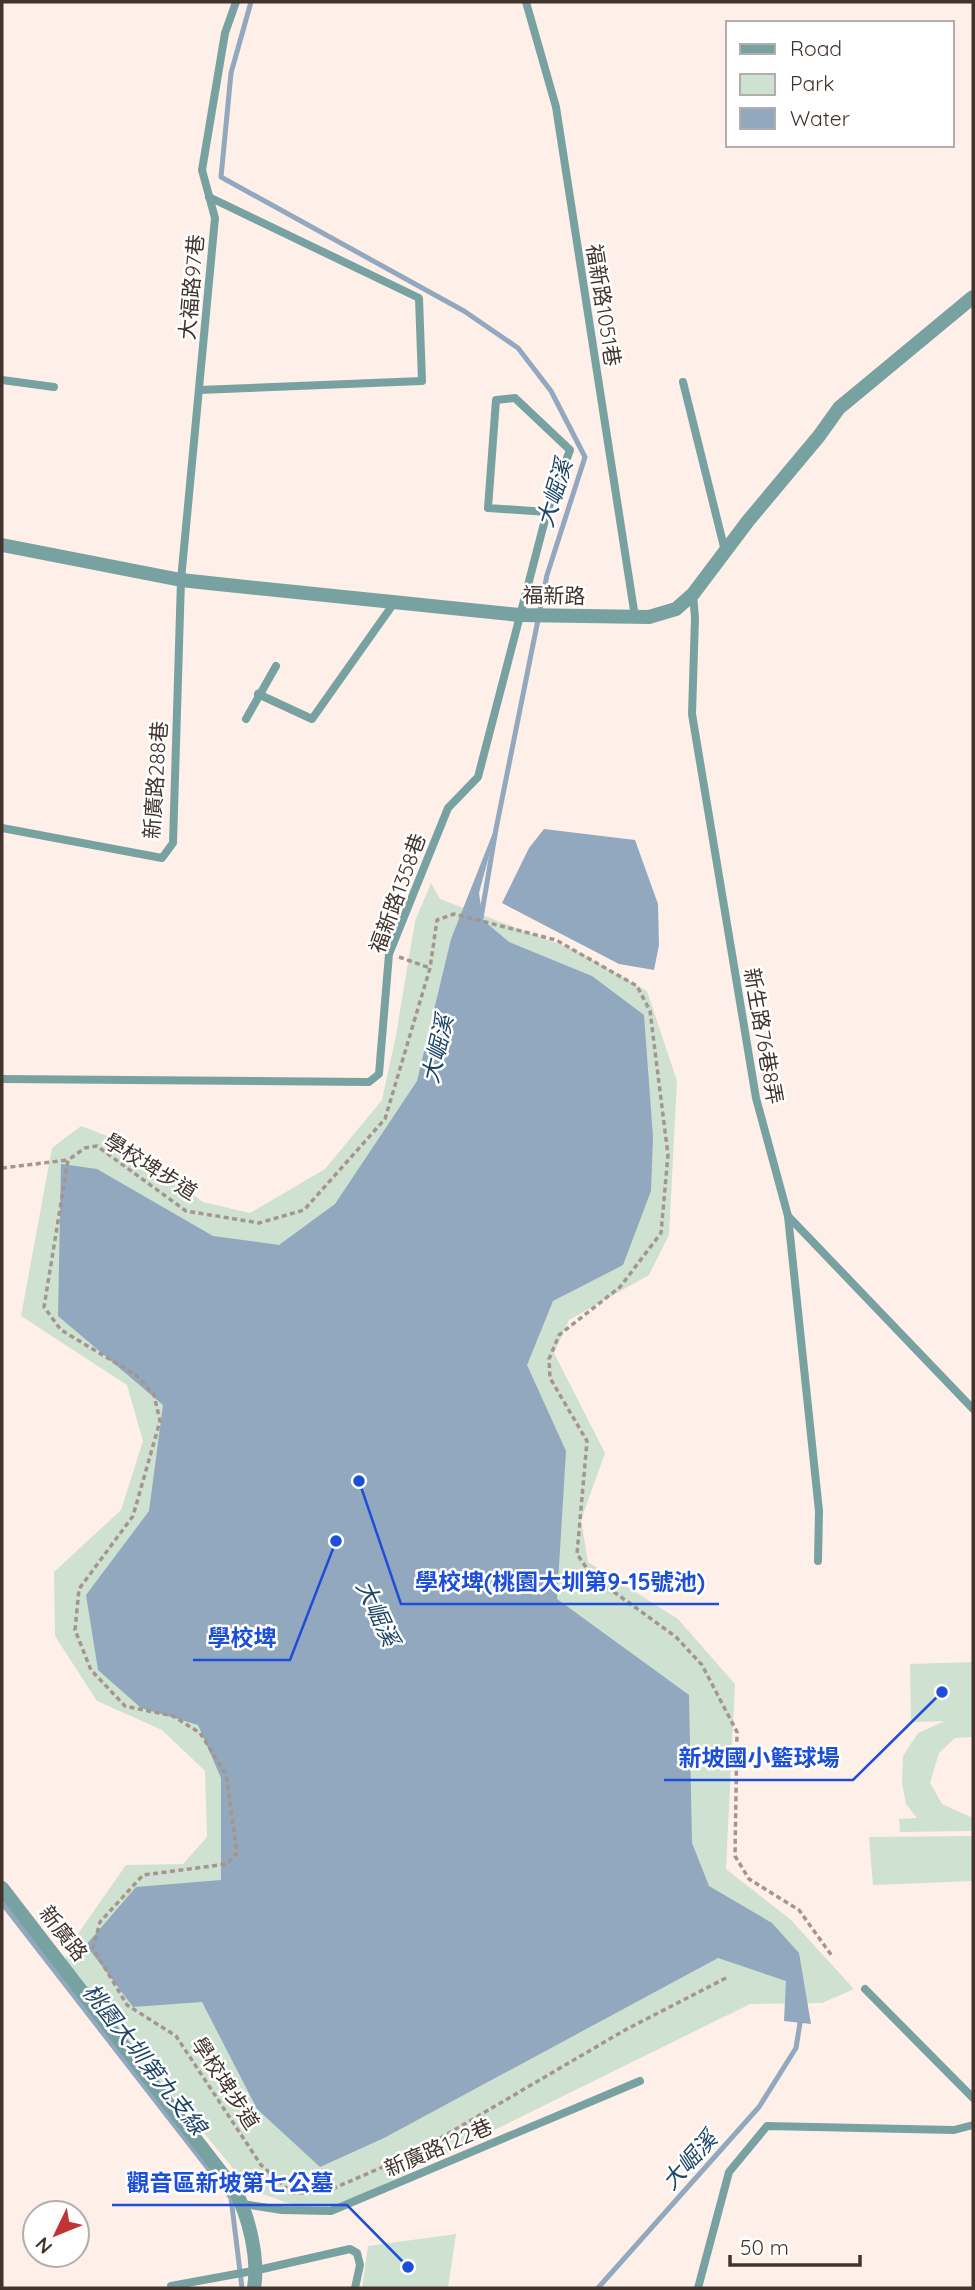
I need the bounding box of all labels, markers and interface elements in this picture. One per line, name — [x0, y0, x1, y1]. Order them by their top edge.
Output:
legend — [726, 21, 954, 147]
text: Road — [790, 35, 842, 61]
text: Park — [790, 70, 834, 96]
text: Water — [790, 105, 850, 131]
street label: 大福路97巷 — [173, 233, 209, 341]
street label: 福新路1051巷 — [582, 242, 626, 368]
water label: 大崛溪 — [530, 453, 579, 530]
street label: 福新路 — [522, 581, 586, 609]
street label: 新廣路288巷 — [138, 720, 172, 840]
street label: 福新路1358巷 — [363, 830, 431, 956]
street label: 新生路76巷8弄 — [739, 966, 789, 1106]
water label: 大崛溪 — [415, 1009, 460, 1086]
street label: 學校埤步道 — [100, 1127, 202, 1205]
callout: 學校埤(桃園大圳第9-15號池) — [401, 1560, 719, 1604]
text: 學校埤(桃園大圳第9-15號池) — [415, 1567, 705, 1596]
water label: 大崛溪 — [350, 1576, 407, 1653]
callout: 學校埤 — [193, 1616, 290, 1660]
text: 學校埤 — [208, 1623, 277, 1652]
callout: 新坡國小籃球場 — [664, 1736, 853, 1780]
text: 新坡國小籃球場 — [679, 1743, 840, 1772]
street label: 新廣路 — [34, 1900, 94, 1966]
water label: 桃園大圳第九支線 — [77, 1978, 215, 2143]
street label: 學校埤步道 — [187, 2032, 265, 2134]
street label: 新廣路122巷 — [380, 2113, 496, 2181]
water label: 大崛溪 — [655, 2122, 725, 2195]
callout: 觀音區新坡第七公墓 — [112, 2161, 347, 2205]
text: 觀音區新坡第七公墓 — [127, 2168, 334, 2197]
north arrow — [21, 2199, 91, 2269]
scale bar — [730, 2224, 860, 2268]
text: N — [30, 2232, 57, 2259]
text: 50 m — [740, 2234, 789, 2260]

